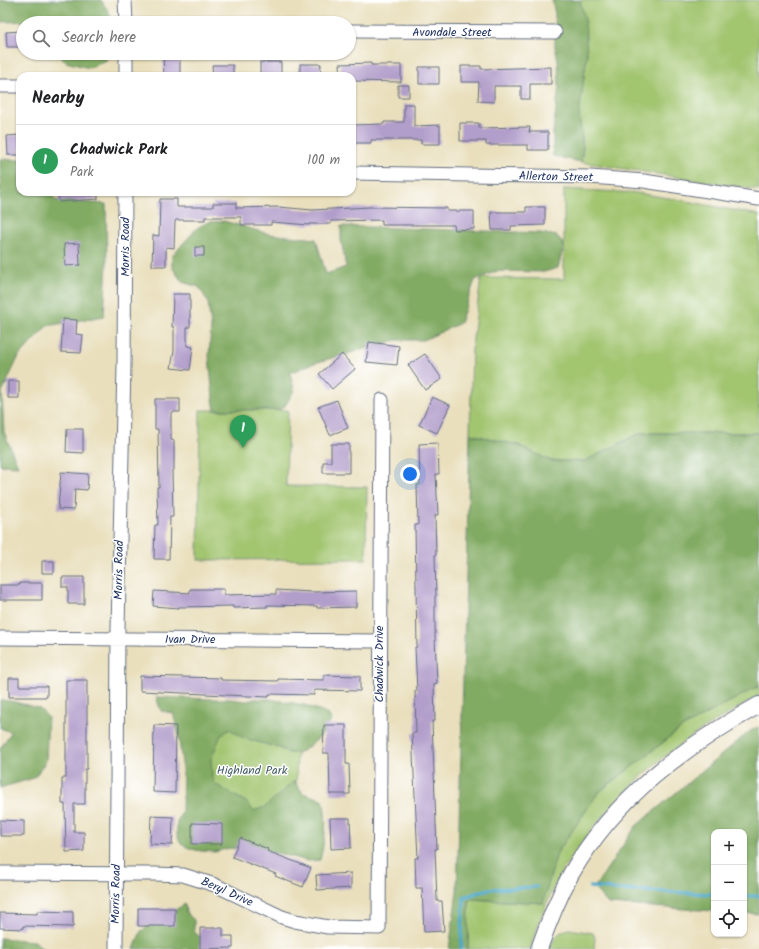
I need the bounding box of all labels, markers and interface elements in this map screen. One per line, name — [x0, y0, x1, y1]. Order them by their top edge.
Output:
search box — [16, 16, 356, 60]
street label: Avondale Street — [412, 23, 492, 42]
text: Search here — [62, 26, 136, 50]
icon: search — [30, 27, 52, 49]
text: Nearby — [32, 85, 84, 112]
text: Chadwick Park — [70, 138, 167, 162]
text: 1 — [43, 150, 47, 171]
text: 100 m — [307, 150, 340, 171]
text: Park — [70, 162, 94, 183]
street label: Allerton Street — [519, 167, 594, 187]
street label: Morris Road — [116, 216, 135, 277]
pin: 1 — [230, 415, 256, 448]
your location — [400, 464, 420, 484]
street label: Morris Road — [109, 539, 129, 600]
street label: Chadwick Drive — [370, 625, 389, 702]
street label: Ivan Drive — [165, 630, 216, 649]
park label: Highland Park — [217, 761, 288, 780]
map controls — [711, 829, 747, 937]
button: + — [711, 829, 747, 865]
street label: Morris Road — [106, 863, 126, 924]
button: − — [711, 865, 747, 901]
street label: Beryl Drive — [198, 872, 257, 912]
button: locate — [711, 901, 747, 937]

